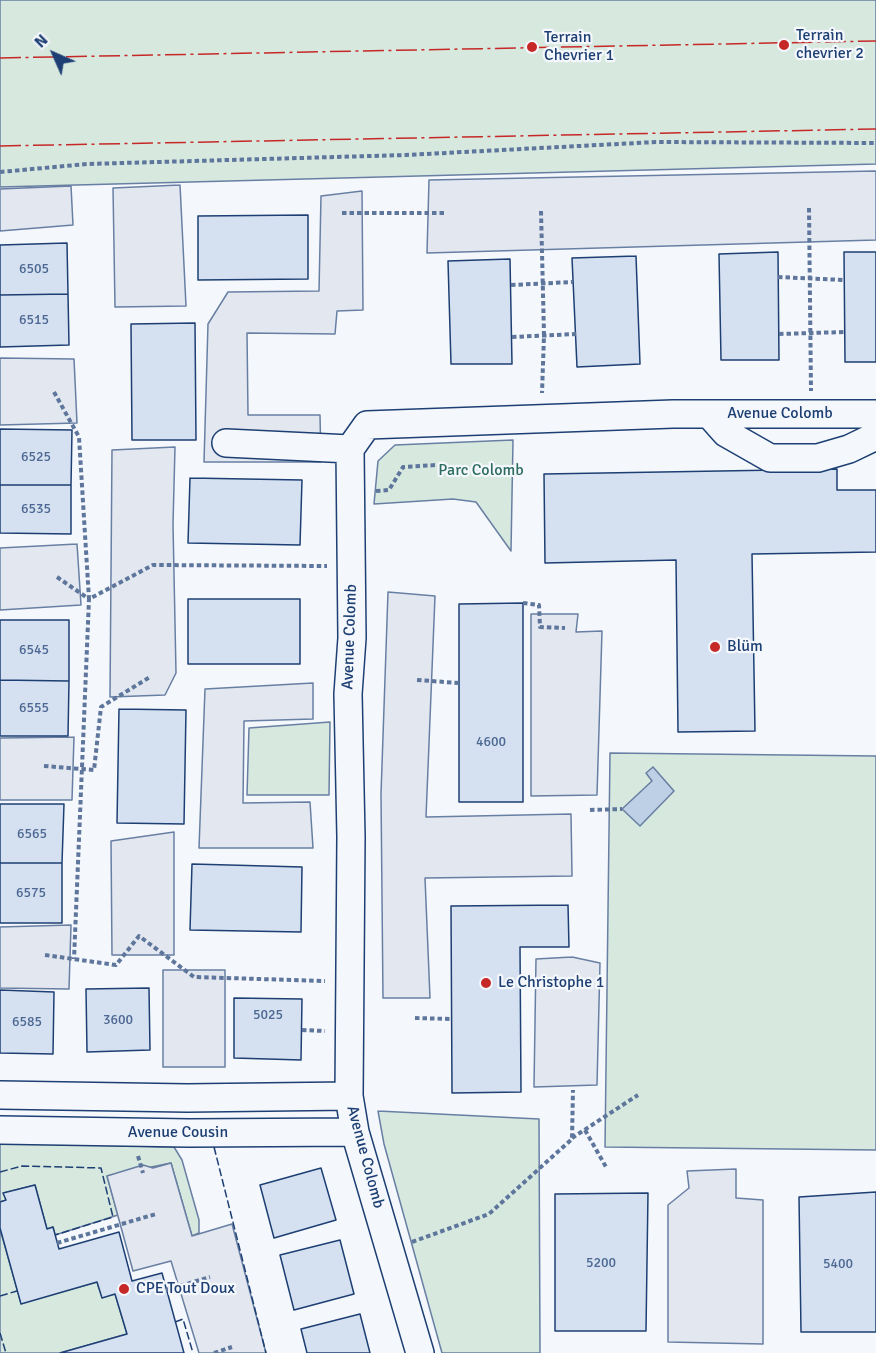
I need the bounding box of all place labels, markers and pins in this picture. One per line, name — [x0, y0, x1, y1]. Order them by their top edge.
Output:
place label: Terrain chevrier 2 — [796, 26, 864, 64]
place label: Terrain Chevrier 1 — [544, 28, 614, 66]
marker: Terrain chevrier 2 — [777, 38, 791, 52]
marker: Terrain Chevrier 1 — [525, 40, 539, 54]
place label: Blüm — [727, 637, 763, 657]
marker: Blüm — [708, 640, 722, 654]
place label: Le Christophe 1 — [498, 973, 604, 993]
marker: Le Christophe 1 — [479, 976, 493, 990]
place label: CPE Tout Doux — [136, 1279, 235, 1299]
marker: CPE Tout Doux — [117, 1282, 131, 1296]

